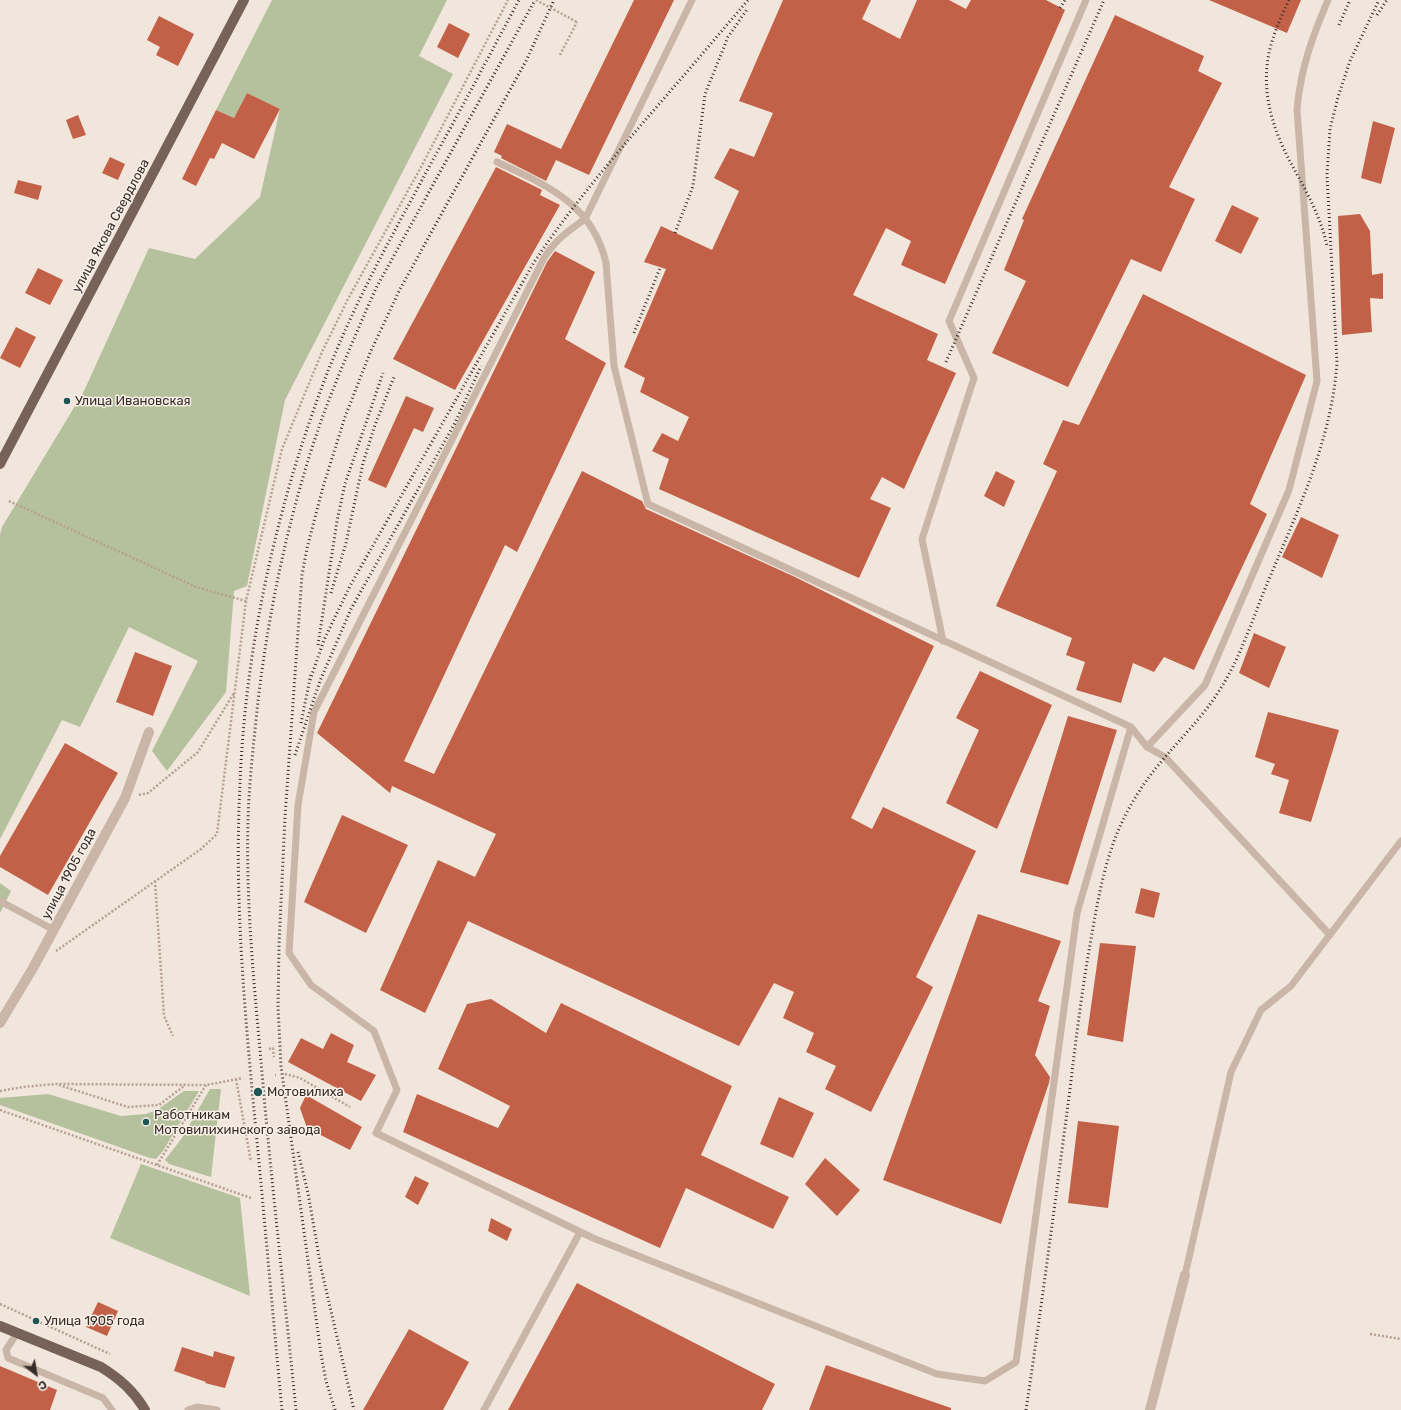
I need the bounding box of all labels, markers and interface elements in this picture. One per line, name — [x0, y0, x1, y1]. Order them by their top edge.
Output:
street label: улица Якова Свердлова — [69, 156, 153, 296]
place label: Улица Ивановская — [75, 393, 191, 409]
marker: Улица Ивановская — [62, 396, 72, 406]
street label: улица 1905 года — [38, 826, 100, 922]
place label: Мотовилиха — [267, 1084, 344, 1100]
marker: Мотовилиха — [252, 1086, 264, 1098]
place label: Работникам Мотовилихинского завода — [154, 1107, 320, 1138]
marker: Работникам Мотовилихинского завода — [141, 1117, 151, 1127]
place label: Улица 1905 года — [44, 1313, 145, 1329]
marker: Улица 1905 года — [31, 1316, 41, 1326]
north arrow — [16, 1354, 56, 1394]
text: С — [36, 1377, 49, 1392]

